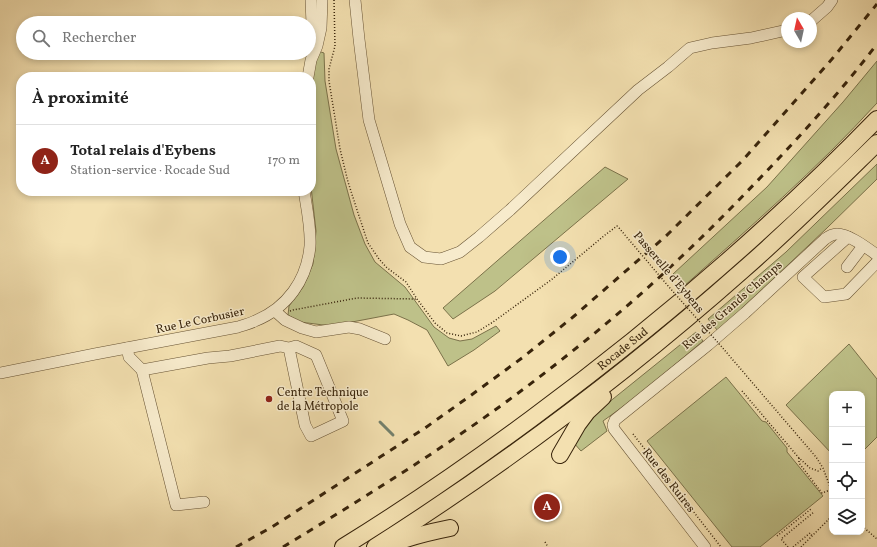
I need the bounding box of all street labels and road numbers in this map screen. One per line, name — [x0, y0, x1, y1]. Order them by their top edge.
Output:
street label: Passerelle d'Eybens — [629, 228, 707, 317]
street label: Rue des Grands Champs — [679, 258, 786, 354]
street label: Rue Le Corbusier — [155, 304, 246, 338]
street label: Rocade Sud — [594, 324, 652, 375]
street label: Rue des Ruires — [638, 445, 698, 516]

